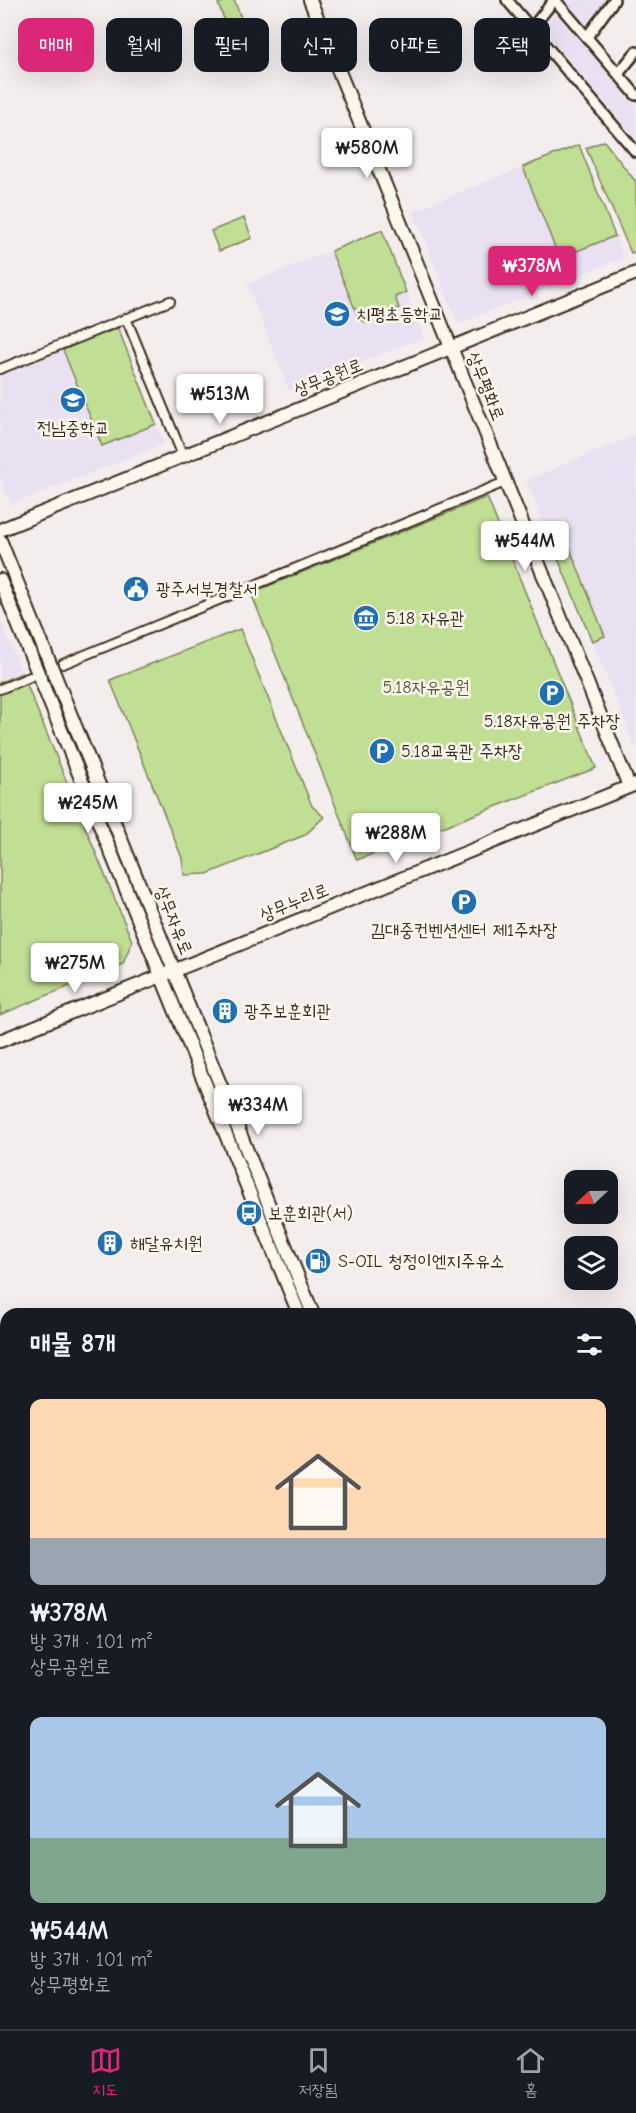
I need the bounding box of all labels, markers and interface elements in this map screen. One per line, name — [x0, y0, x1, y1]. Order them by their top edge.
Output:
chip: 매매 — [18, 18, 94, 72]
chip: 월세 — [106, 18, 182, 72]
chip: 필터 — [194, 18, 269, 72]
chip: 신규 — [281, 18, 357, 72]
chip: 아파트 — [369, 18, 462, 72]
chip: 주택 — [474, 18, 550, 72]
pin: ₩580M — [325, 128, 409, 179]
text: ₩580M — [335, 136, 399, 159]
pin: ₩378M — [490, 246, 574, 297]
text: ₩378M — [502, 254, 562, 277]
school or university icon: 치평초등학교 — [322, 299, 352, 329]
place label: 치평초등학교 — [356, 304, 443, 325]
street label: 상무평화로 — [462, 349, 509, 424]
street label: 상무공원로 — [291, 354, 366, 401]
pin: ₩513M — [178, 374, 262, 425]
text: ₩513M — [190, 382, 250, 405]
school or university icon: 전남중학교 — [58, 385, 88, 415]
place label: 전남중학교 — [37, 418, 109, 439]
pin: ₩544M — [483, 521, 567, 572]
text: ₩544M — [495, 529, 555, 552]
public building icon: 광주서부경찰서 — [121, 574, 151, 604]
place label: 광주서부경찰서 — [156, 579, 257, 600]
museum icon: 5.18 자유관 — [351, 603, 381, 633]
place label: 5.18 자유관 — [386, 608, 464, 629]
park label: 5.18자유공원 — [383, 677, 469, 698]
parking icon: 5.18자유공원 주차장 — [537, 678, 567, 708]
place label: 5.18자유공원 주차장 — [484, 711, 620, 732]
parking icon: 5.18교육관 주차장 — [367, 736, 397, 766]
place label: 5.18교육관 주차장 — [401, 741, 523, 762]
pin: ₩245M — [46, 783, 130, 834]
text: ₩245M — [58, 791, 118, 814]
pin: ₩288M — [354, 813, 438, 864]
text: ₩288M — [365, 821, 427, 844]
street label: 상무누리로 — [257, 879, 332, 926]
street label: 상무자유로 — [150, 883, 197, 958]
parking icon: 김대중컨벤션센터 제1주차장 — [449, 887, 479, 917]
place label: 김대중컨벤션센터 제1주차장 — [371, 920, 557, 941]
pin: ₩275M — [33, 943, 117, 994]
text: ₩275M — [45, 951, 105, 974]
building icon: 광주보훈회관 — [210, 996, 240, 1026]
place label: 광주보훈회관 — [244, 1001, 331, 1022]
pin: ₩334M — [216, 1085, 300, 1136]
text: ₩334M — [228, 1093, 288, 1116]
north arrow — [564, 1170, 618, 1224]
map controls — [564, 1170, 618, 1290]
bus stop icon: 보훈회관(서) — [234, 1198, 264, 1228]
place label: 보훈회관(서) — [268, 1203, 353, 1224]
building icon: 해달유치원 — [95, 1228, 125, 1258]
place label: 해달유치원 — [130, 1233, 202, 1254]
button: layers — [564, 1236, 618, 1290]
fuel station icon: S-OIL 청정이엔지주유소 — [303, 1246, 333, 1276]
place label: S-OIL 청정이엔지주유소 — [338, 1251, 504, 1272]
icon: filters — [573, 1328, 606, 1361]
text: 매물 8개 — [30, 1329, 115, 1359]
icon: home — [264, 1438, 372, 1546]
text: ₩378M — [30, 1598, 107, 1628]
text: 방 3개 · 101 m² — [30, 1630, 152, 1653]
text: 상무공원로 — [30, 1655, 110, 1678]
icon: home — [264, 1756, 372, 1864]
text: ₩544M — [30, 1916, 109, 1946]
text: 방 3개 · 101 m² — [30, 1948, 152, 1971]
text: 상무평화로 — [30, 1973, 110, 1996]
tab: 지도 — [89, 2044, 122, 2100]
tab: 저장됨 — [299, 2044, 337, 2100]
tab: 홈 — [514, 2044, 547, 2100]

